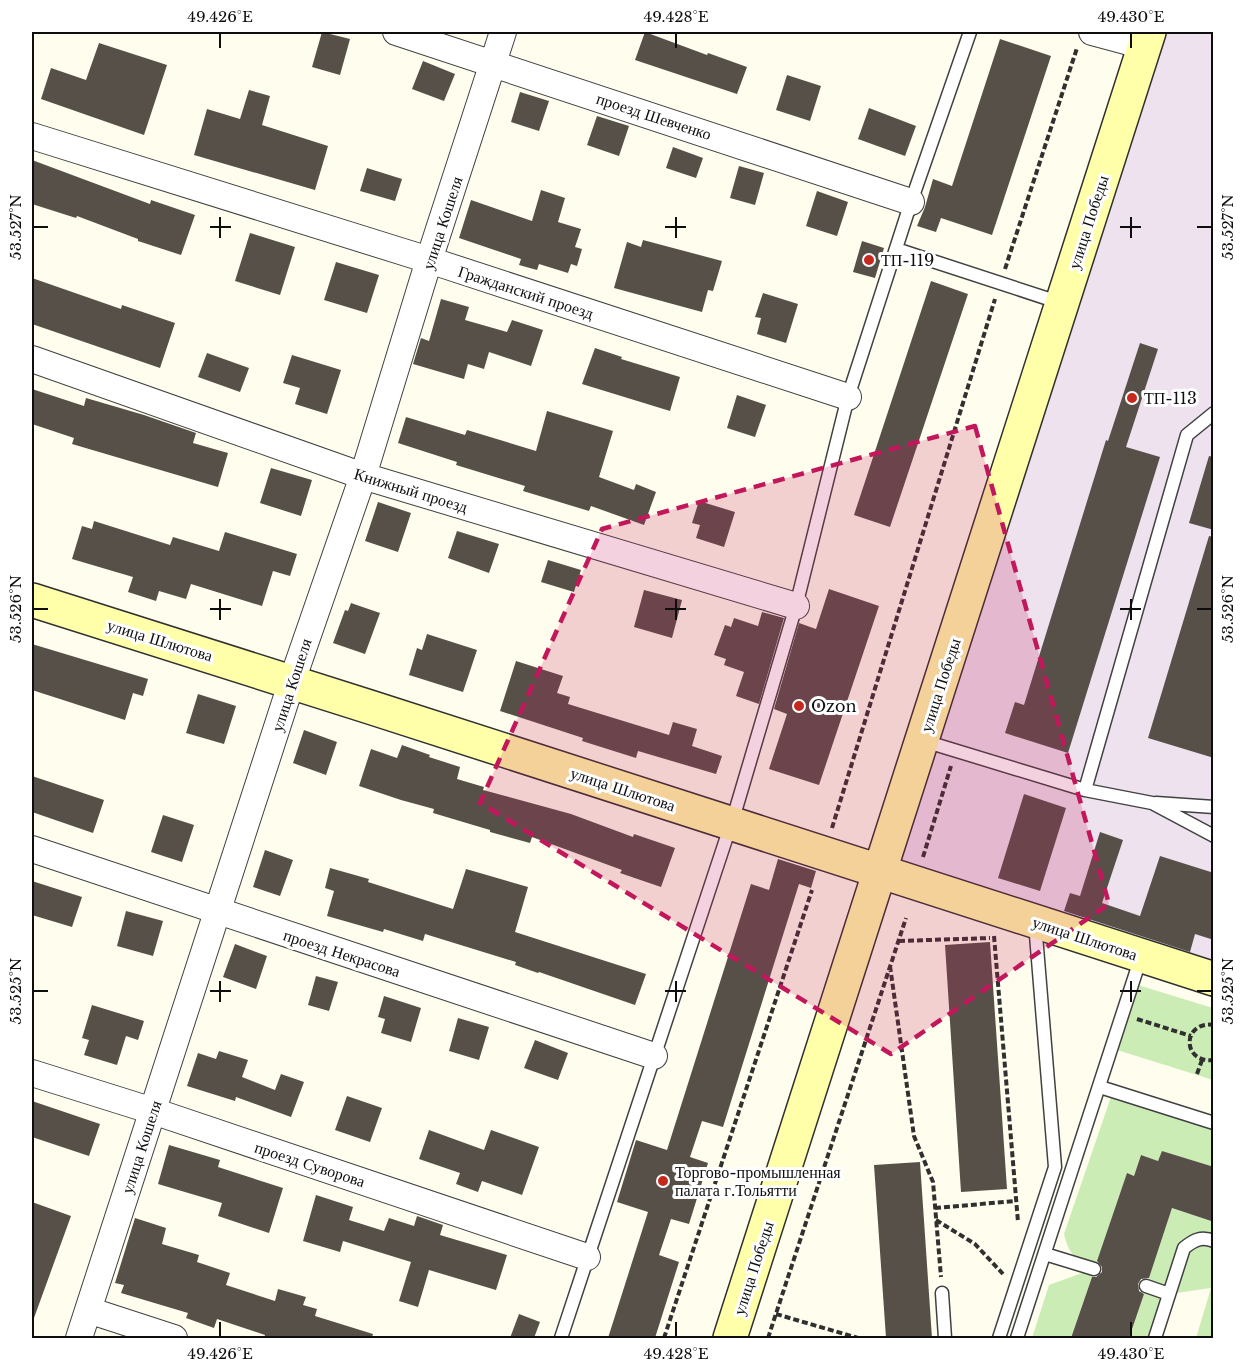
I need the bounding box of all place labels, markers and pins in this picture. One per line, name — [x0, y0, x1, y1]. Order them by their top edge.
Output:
place label: ТП-119 — [881, 250, 934, 270]
marker: ТП-119 — [862, 253, 876, 267]
place label: ТП-113 — [1144, 388, 1197, 408]
marker: ТП-113 — [1125, 391, 1139, 405]
place label: Ozon — [811, 696, 856, 716]
marker: Ozon — [792, 699, 806, 713]
place label: Торгово-промышленная палата г.Тольятти — [675, 1162, 841, 1200]
marker: Торгово-промышленная палата г.Тольятти — [656, 1174, 670, 1188]

